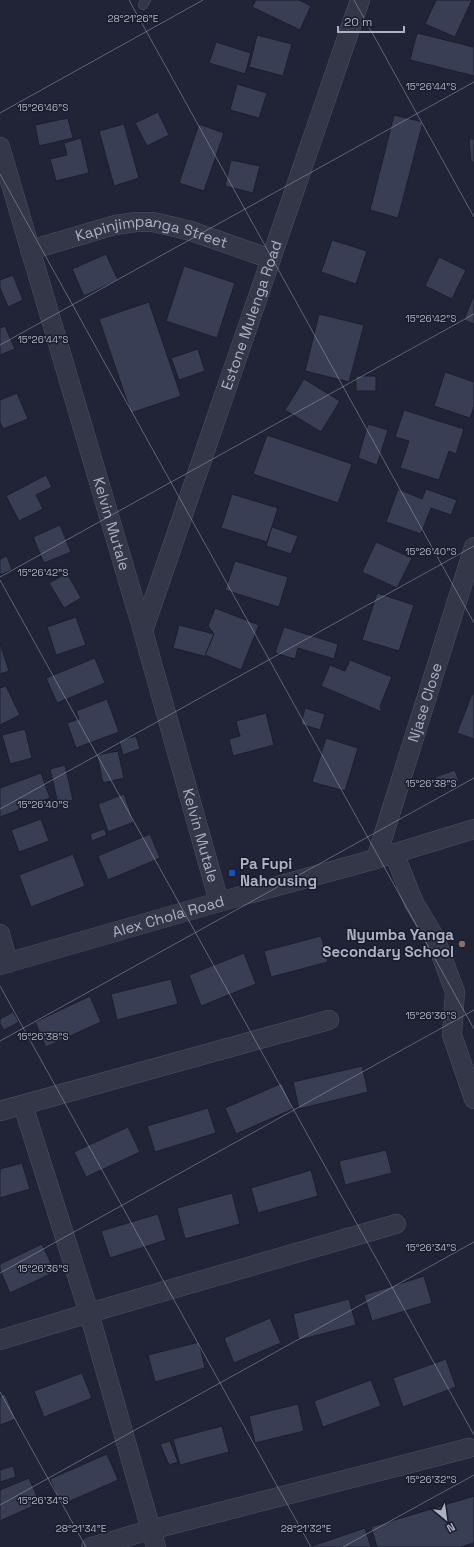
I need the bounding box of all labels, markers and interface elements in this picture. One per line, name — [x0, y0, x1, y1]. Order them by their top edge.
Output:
scale bar — [338, 8, 404, 34]
text: 28°21'26"E — [108, 12, 159, 25]
text: 20 m — [344, 14, 372, 30]
text: 15°26'44"S — [406, 80, 456, 93]
text: 15°26'46"S — [18, 101, 68, 114]
street label: Kapinjimpanga Street — [73, 212, 230, 252]
street label: Estone Mulenga Road — [217, 238, 286, 392]
text: 15°26'42"S — [406, 312, 456, 325]
text: 15°26'44"S — [18, 333, 68, 346]
street label: Kelvin Mutale — [89, 475, 135, 573]
text: 15°26'40"S — [405, 545, 457, 558]
text: 15°26'42"S — [18, 566, 68, 579]
street label: Njase Close — [403, 660, 446, 745]
text: 15°26'38"S — [405, 777, 457, 790]
street label: Kelvin Mutale — [179, 786, 223, 884]
text: 15°26'40"S — [17, 798, 69, 811]
place label: Pa Fupi Nahousing — [240, 854, 317, 890]
marker: Pa Fupi Nahousing — [227, 868, 237, 878]
street label: Alex Chola Road — [110, 891, 226, 941]
place label: Nyumba Yanga Secondary School — [322, 925, 454, 961]
marker: Nyumba Yanga Secondary School — [457, 939, 467, 949]
text: 15°26'36"S — [405, 1009, 457, 1022]
text: 15°26'38"S — [17, 1030, 69, 1043]
text: 15°26'34"S — [406, 1241, 456, 1254]
text: 15°26'36"S — [17, 1262, 69, 1275]
text: 15°26'32"S — [405, 1473, 457, 1486]
text: 15°26'34"S — [18, 1494, 68, 1507]
north arrow — [426, 1499, 466, 1539]
text: N — [444, 1520, 457, 1536]
text: 28°21'34"E — [56, 1522, 107, 1535]
text: 28°21'32"E — [281, 1522, 332, 1535]

